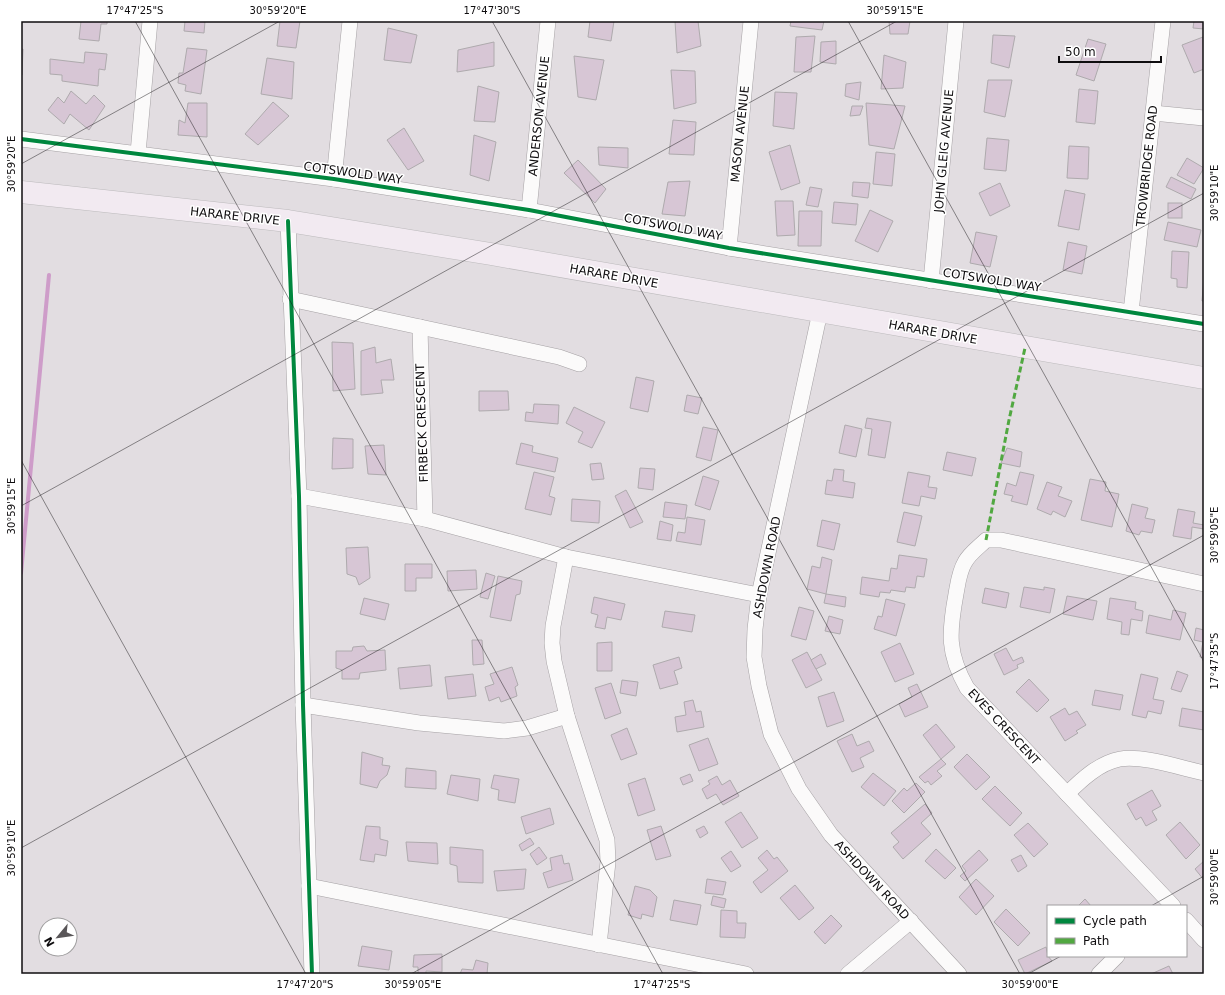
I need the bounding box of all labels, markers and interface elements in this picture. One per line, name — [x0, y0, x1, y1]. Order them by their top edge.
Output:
text: 17°47'25"S — [107, 5, 163, 16]
text: 30°59'20"E — [250, 5, 306, 16]
text: 17°47'30"S — [464, 5, 520, 16]
text: 30°59'15"E — [867, 5, 923, 16]
scale bar — [1059, 38, 1161, 64]
text: 50 m — [1065, 45, 1096, 59]
street label: ANDERSON AVENUE — [526, 55, 552, 177]
street label: MASON AVENUE — [728, 85, 752, 183]
street label: JOHN GLEIG AVENUE — [932, 89, 956, 214]
street label: TROWBRIDGE ROAD — [1134, 105, 1160, 228]
text: 30°59'20"E — [6, 136, 17, 192]
street label: COTSWOLD WAY — [303, 159, 404, 187]
text: 30°59'10"E — [1209, 165, 1220, 221]
street label: HARARE DRIVE — [190, 204, 280, 228]
street label: COTSWOLD WAY — [623, 211, 724, 244]
street label: HARARE DRIVE — [568, 261, 660, 291]
street label: COTSWOLD WAY — [942, 265, 1043, 295]
street label: HARARE DRIVE — [887, 317, 979, 347]
street label: FIRBECK CRESCENT — [413, 363, 431, 483]
text: 30°59'15"E — [6, 478, 17, 534]
text: 30°59'05"E — [1209, 507, 1220, 563]
street label: ASHDOWN ROAD — [750, 515, 784, 619]
text: 17°47'35"S — [1209, 633, 1220, 689]
street label: EVES CRESCENT — [965, 686, 1043, 768]
text: 30°59'10"E — [6, 820, 17, 876]
street label: ASHDOWN ROAD — [832, 837, 912, 923]
text: 30°59'00"E — [1209, 849, 1220, 905]
legend — [1047, 905, 1187, 957]
text: Cycle path — [1083, 914, 1147, 928]
north arrow — [38, 917, 78, 957]
text: N — [42, 934, 58, 949]
text: Path — [1083, 934, 1109, 948]
text: 17°47'20"S — [277, 979, 333, 990]
text: 30°59'05"E — [385, 979, 441, 990]
text: 17°47'25"S — [634, 979, 690, 990]
text: 30°59'00"E — [1002, 979, 1058, 990]

